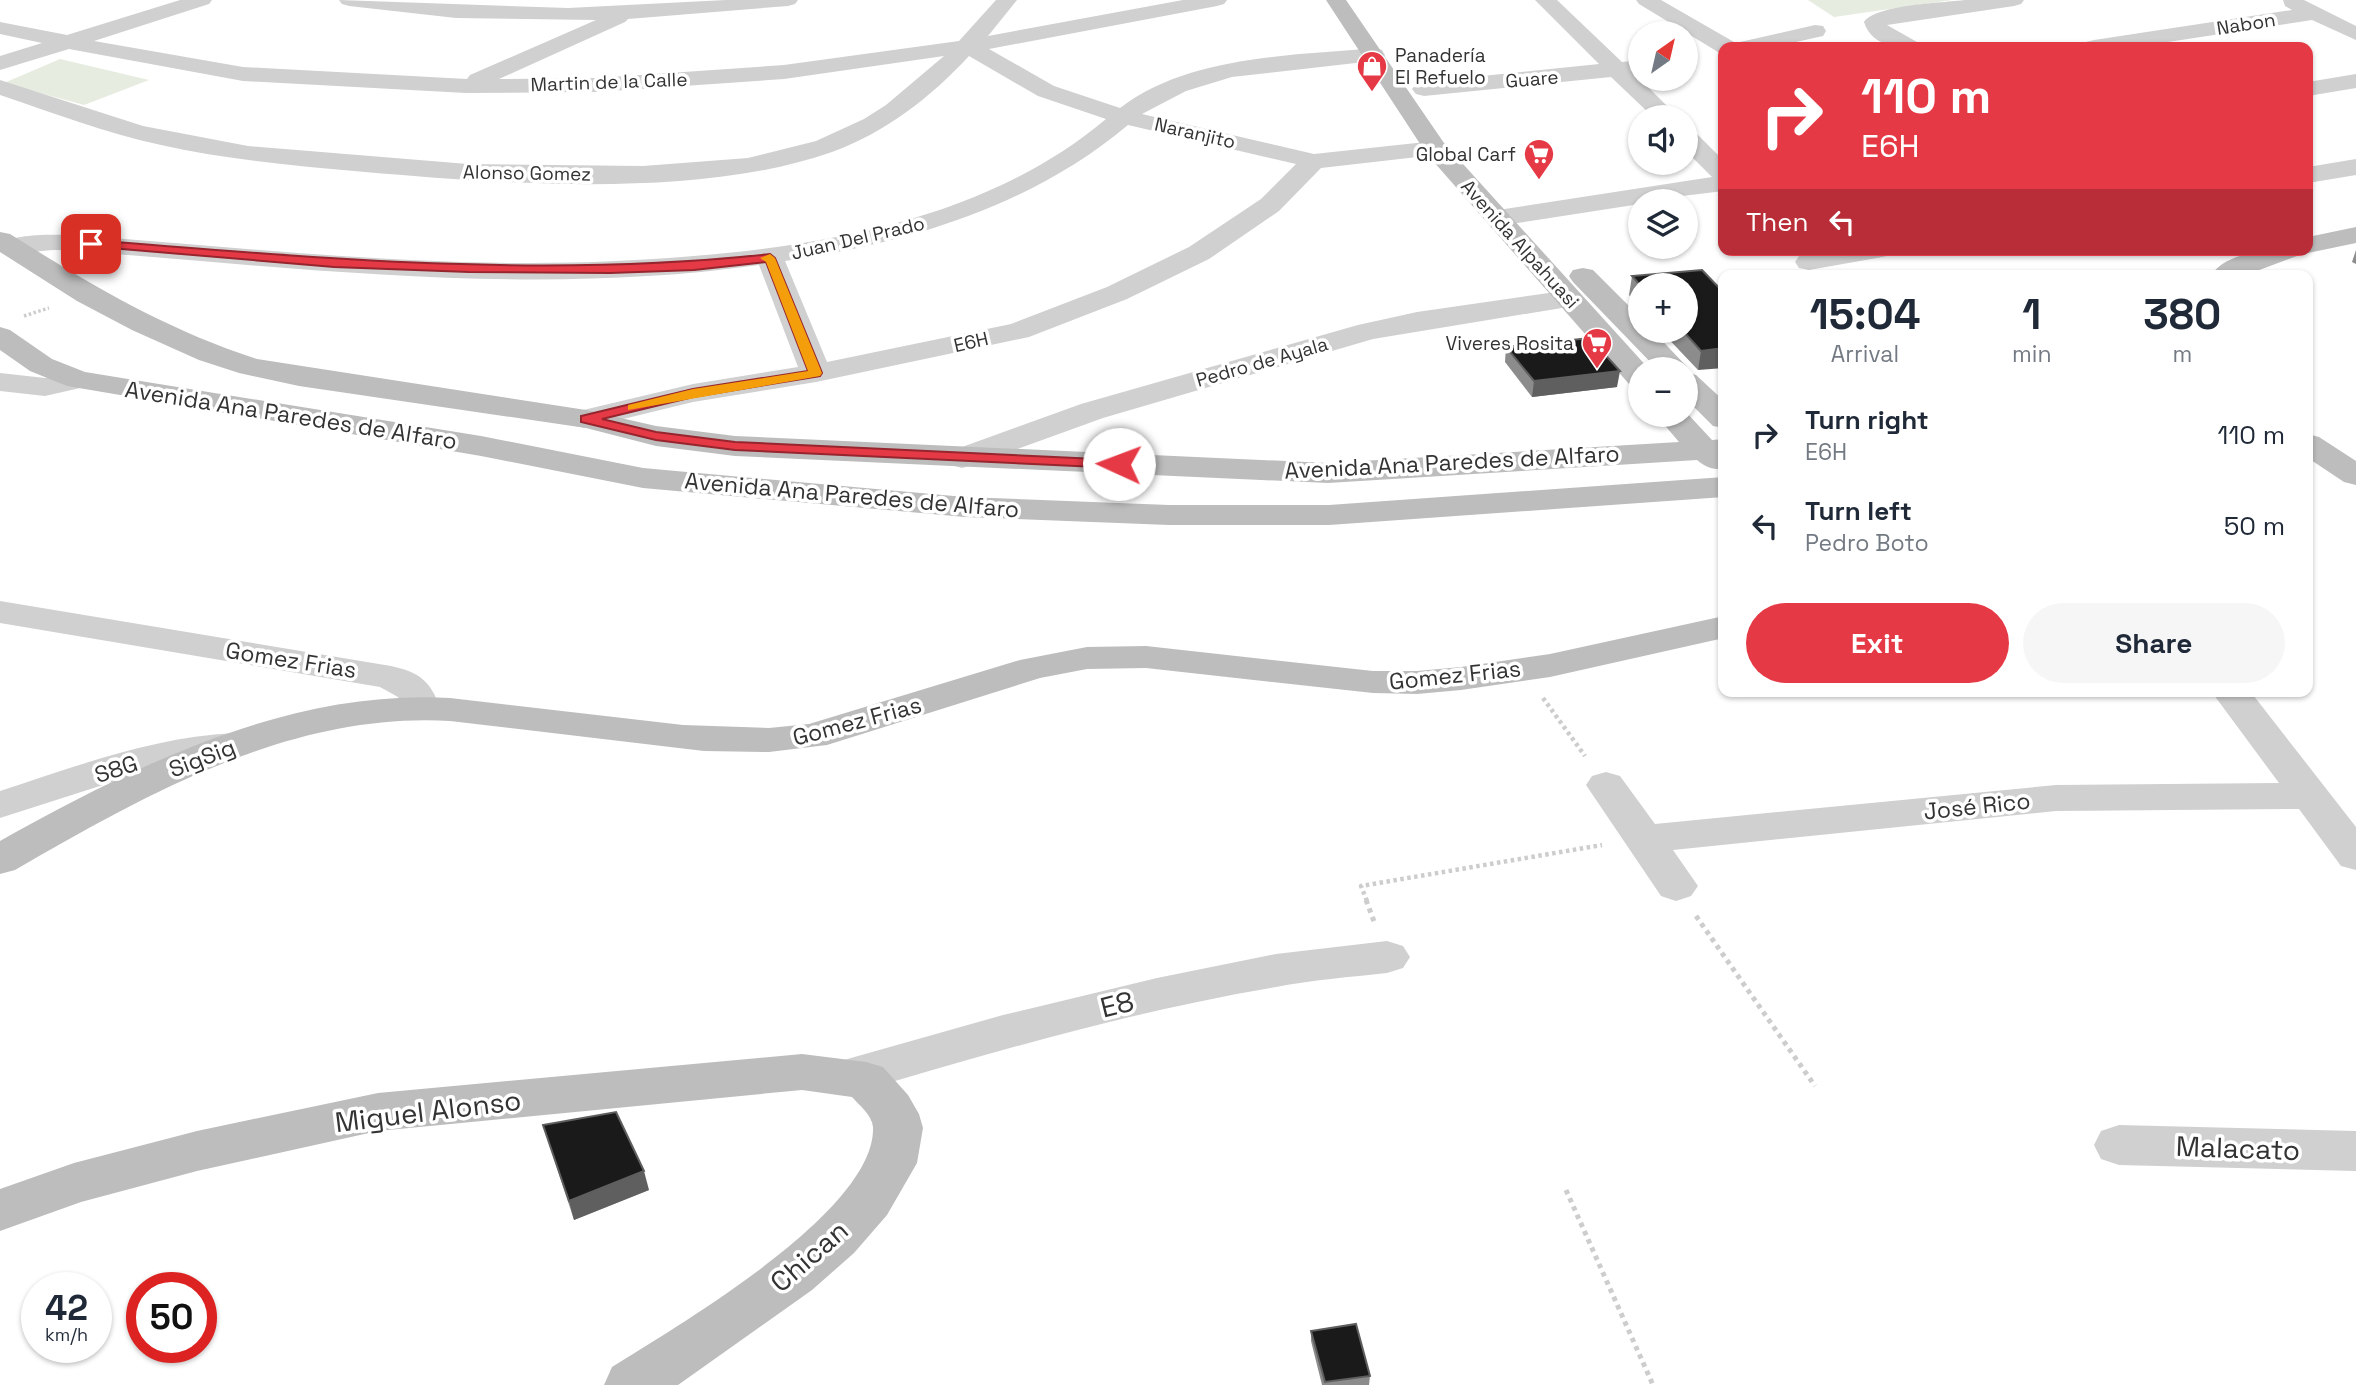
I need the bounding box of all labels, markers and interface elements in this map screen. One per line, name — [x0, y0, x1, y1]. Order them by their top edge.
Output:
street label: Nabon — [2215, 7, 2277, 41]
north arrow — [1628, 21, 1698, 91]
map controls — [1628, 21, 1698, 427]
place label: Panadería El Refuelo — [1395, 43, 1486, 90]
shop icon: Panadería El Refuelo — [1355, 49, 1389, 93]
street label: Guare — [1504, 64, 1560, 94]
text: 110 m — [1861, 65, 1991, 127]
street label: Martin de la Calle — [530, 67, 688, 97]
icon: right — [1746, 70, 1837, 161]
button: sound — [1628, 105, 1698, 175]
street label: Naranjito — [1152, 112, 1238, 154]
text: E6H — [1861, 126, 1920, 166]
supermarket icon: Global Carf — [1522, 137, 1556, 181]
place label: Global Carf — [1416, 142, 1516, 167]
street label: Alonso Gomez — [463, 159, 591, 187]
street label: Avenida Alpahuasi — [1455, 174, 1585, 314]
button: layers — [1628, 189, 1698, 259]
icon: left — [1823, 203, 1861, 241]
text: Then — [1746, 205, 1809, 239]
street label: Juan Del Prado — [789, 211, 927, 265]
pin — [61, 214, 121, 274]
icon: arrive — [72, 225, 110, 263]
button: + — [1628, 273, 1698, 343]
text: 15:04 — [1810, 288, 1920, 341]
text: 1 — [2022, 288, 2041, 341]
text: 380 — [2143, 288, 2221, 341]
street label: E6H — [951, 326, 991, 358]
supermarket icon: Viveres Rosita — [1580, 326, 1614, 370]
street label: Pedro de Ayala — [1193, 331, 1331, 393]
place label: Viveres Rosita — [1446, 331, 1574, 356]
text: Arrival — [1831, 339, 1899, 369]
text: min — [2012, 339, 2052, 369]
text: m — [2172, 339, 2192, 369]
button: − — [1628, 357, 1698, 427]
street label: Avenida Ana Paredes de Alfaro — [123, 374, 459, 456]
text: Turn right — [1805, 403, 1929, 437]
icon: right — [1746, 416, 1784, 454]
text: 110 m — [2218, 418, 2285, 452]
position arrow — [1082, 427, 1156, 501]
text: E6H — [1805, 437, 1847, 467]
street label: Avenida Ana Paredes de Alfaro — [1284, 438, 1620, 486]
street label: Avenida Ana Paredes de Alfaro — [684, 465, 1020, 525]
text: Turn left — [1805, 494, 1912, 528]
icon: left — [1746, 507, 1784, 545]
text: 50 m — [2224, 509, 2285, 543]
text: Pedro Boto — [1805, 528, 1929, 558]
button: Exit — [1746, 603, 2009, 683]
button: Share — [2023, 603, 2285, 683]
street label: Gomez Frias — [223, 635, 359, 685]
street label: Gomez Frias — [1388, 653, 1522, 697]
street label: Gomez Frias — [789, 689, 925, 753]
street label: SigSig — [164, 732, 240, 784]
street label: S8G — [91, 748, 141, 790]
street label: José Rico — [1922, 785, 2032, 827]
street label: E8 — [1097, 983, 1137, 1025]
street label: Miguel Alonso — [333, 1082, 523, 1140]
street label: Malacato — [2175, 1128, 2301, 1168]
street label: Chican — [762, 1212, 856, 1300]
speed limit sign: 50 — [126, 1272, 217, 1363]
text: 42 — [45, 1286, 88, 1330]
text: km/h — [45, 1323, 88, 1346]

